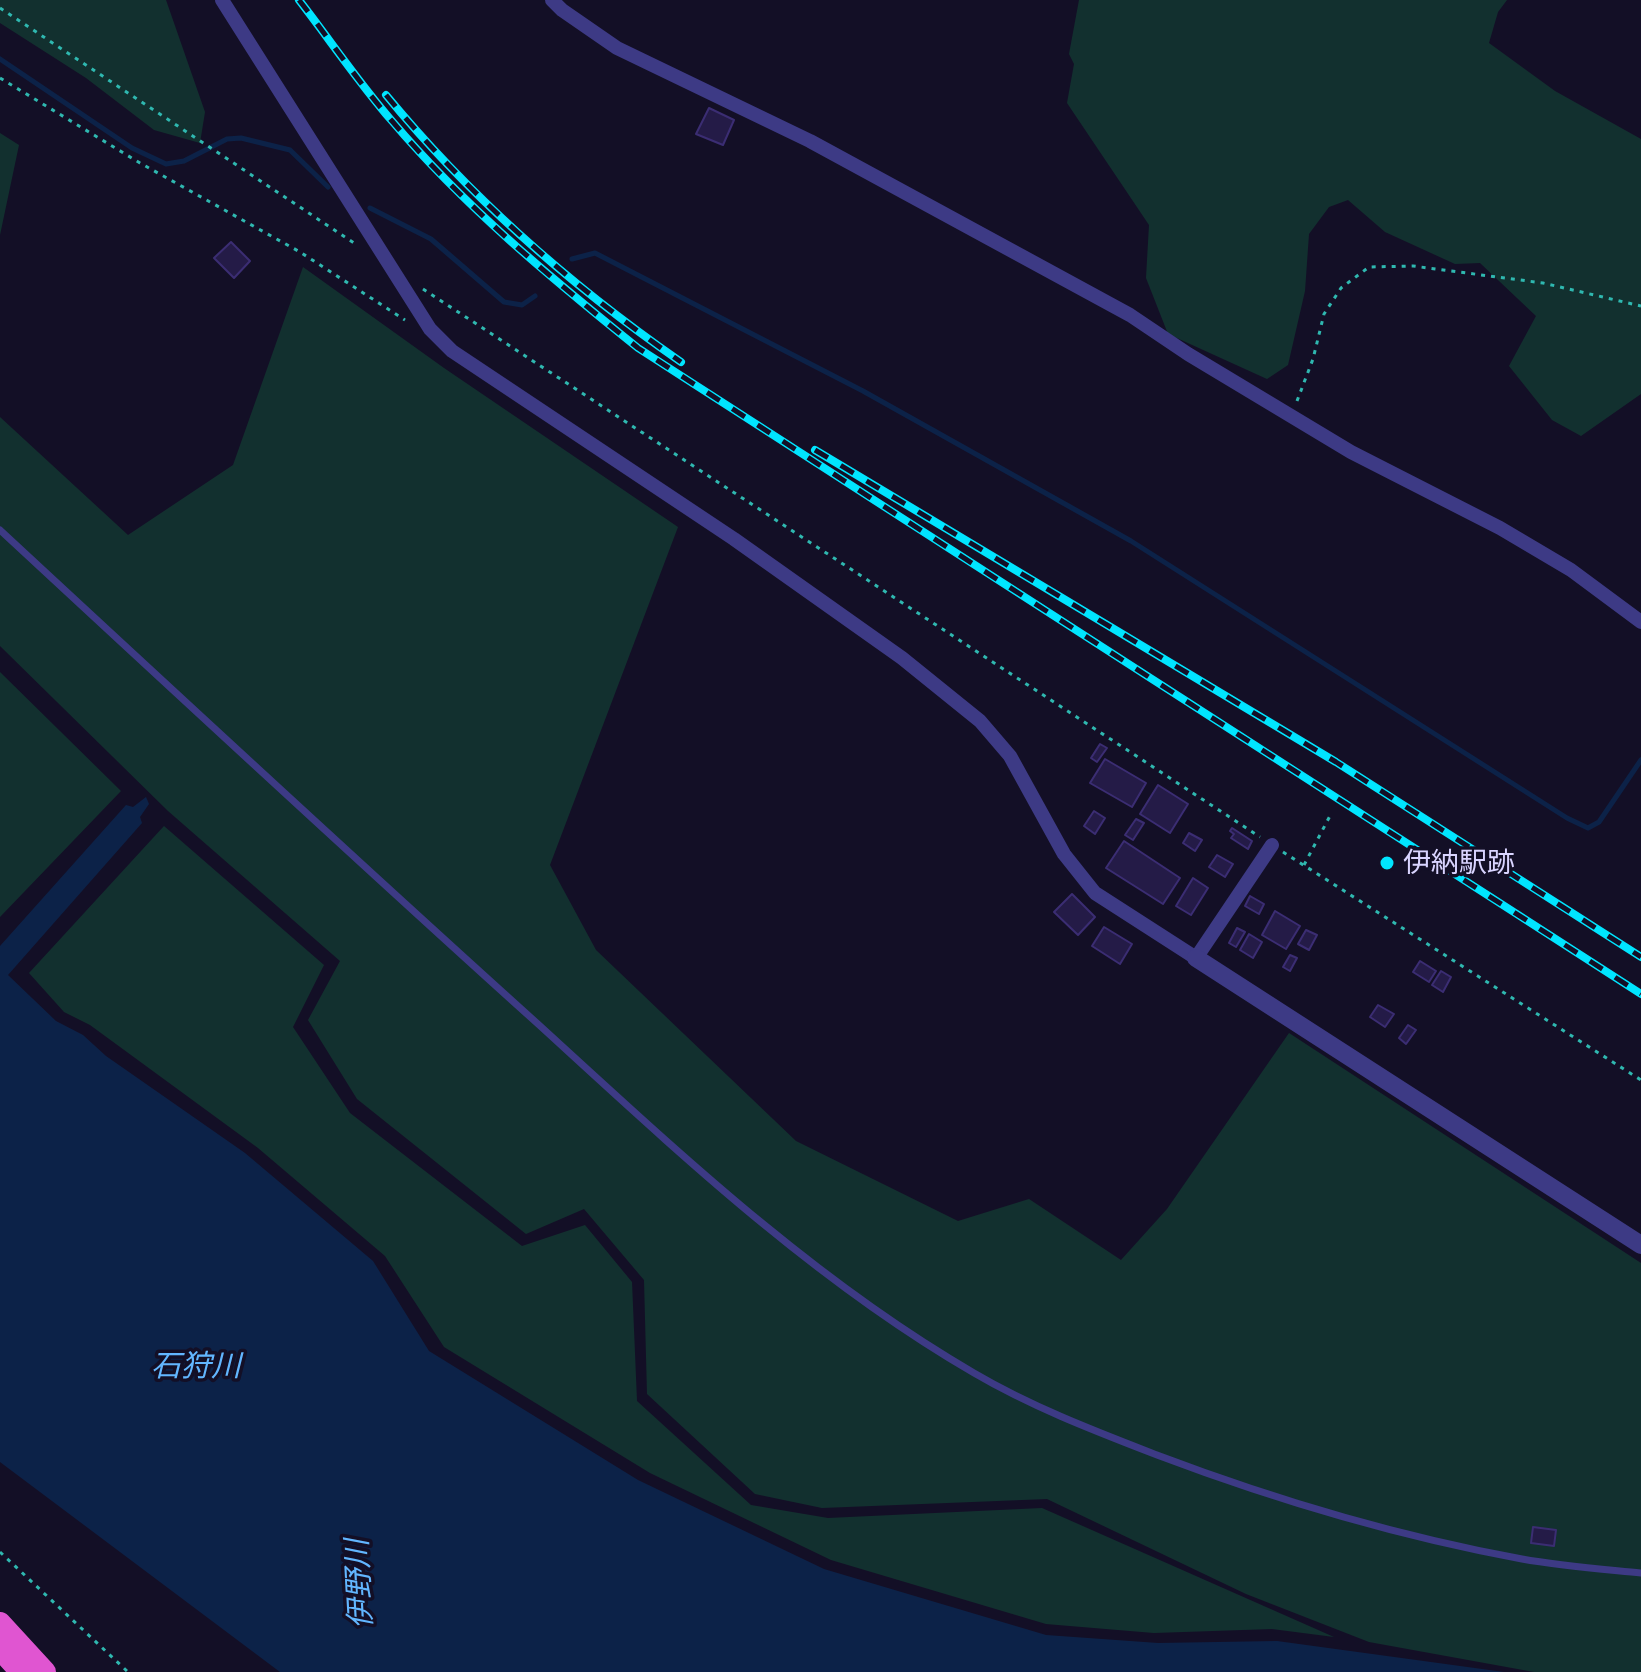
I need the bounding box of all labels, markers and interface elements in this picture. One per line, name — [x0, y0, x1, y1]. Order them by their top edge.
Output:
place label: 伊納駅跡 — [1403, 846, 1515, 880]
marker: 伊納駅跡 — [1378, 854, 1396, 872]
water label: 石狩川 — [151, 1348, 241, 1384]
water label: 伊野川 — [339, 1538, 379, 1630]

